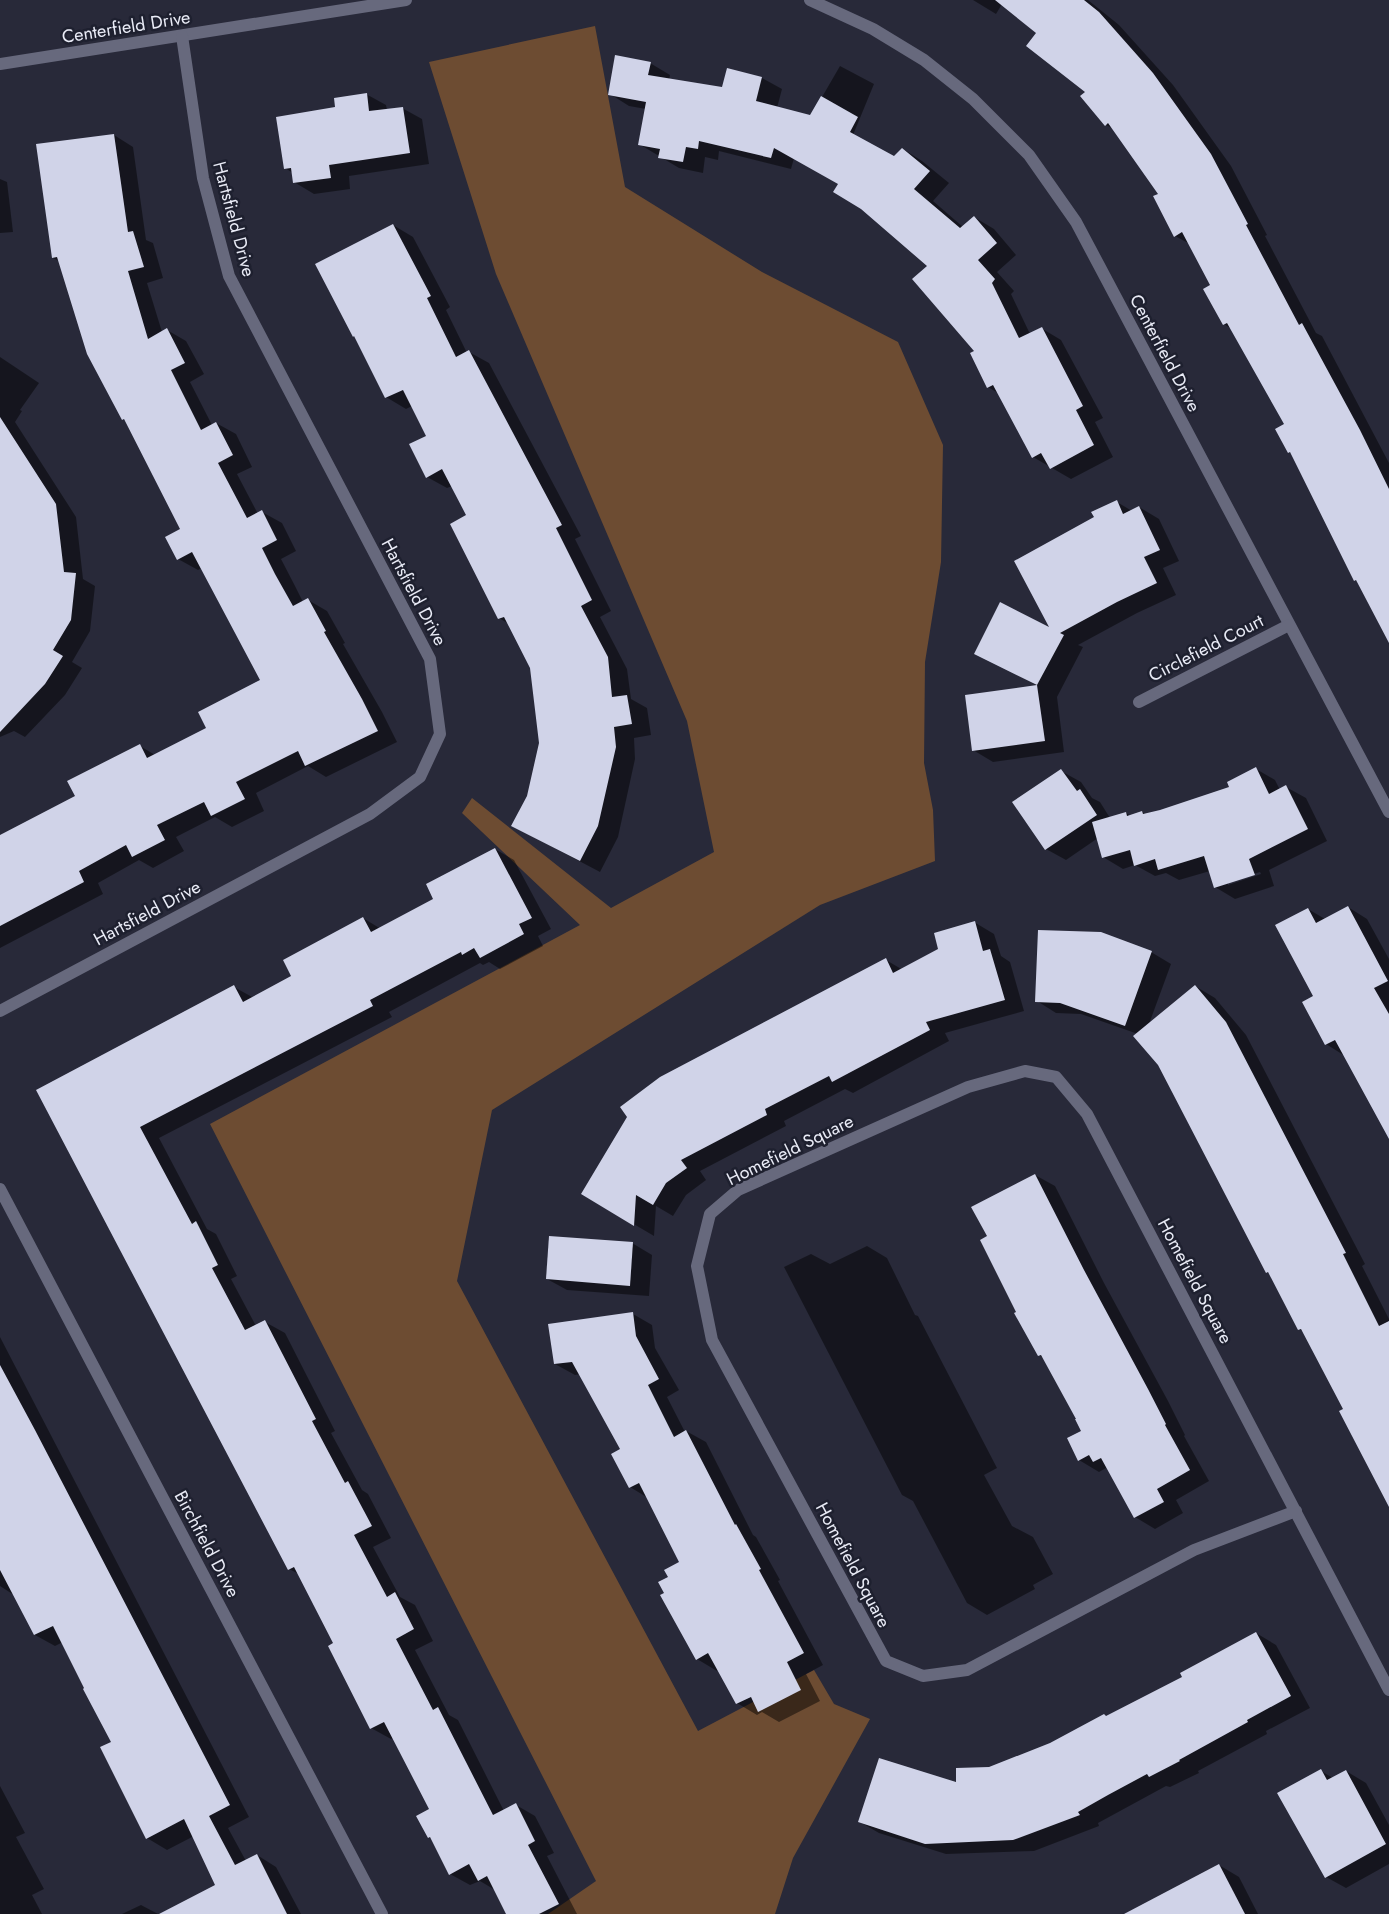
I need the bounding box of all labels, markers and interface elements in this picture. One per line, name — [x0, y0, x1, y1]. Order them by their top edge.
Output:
street label: Centerfield Drive — [60, 4, 192, 50]
street label: Hartsfield Drive — [206, 159, 262, 279]
street label: Centerfield Drive — [1123, 290, 1207, 416]
street label: Hartsfield Drive — [375, 534, 453, 650]
street label: Circlefield Court — [1144, 608, 1269, 688]
street label: Hartsfield Drive — [89, 874, 205, 952]
street label: Homefield Square — [722, 1108, 858, 1192]
street label: Homefield Square — [1151, 1214, 1239, 1348]
street label: Birchfield Drive — [168, 1486, 246, 1602]
street label: Homefield Square — [809, 1498, 897, 1632]

